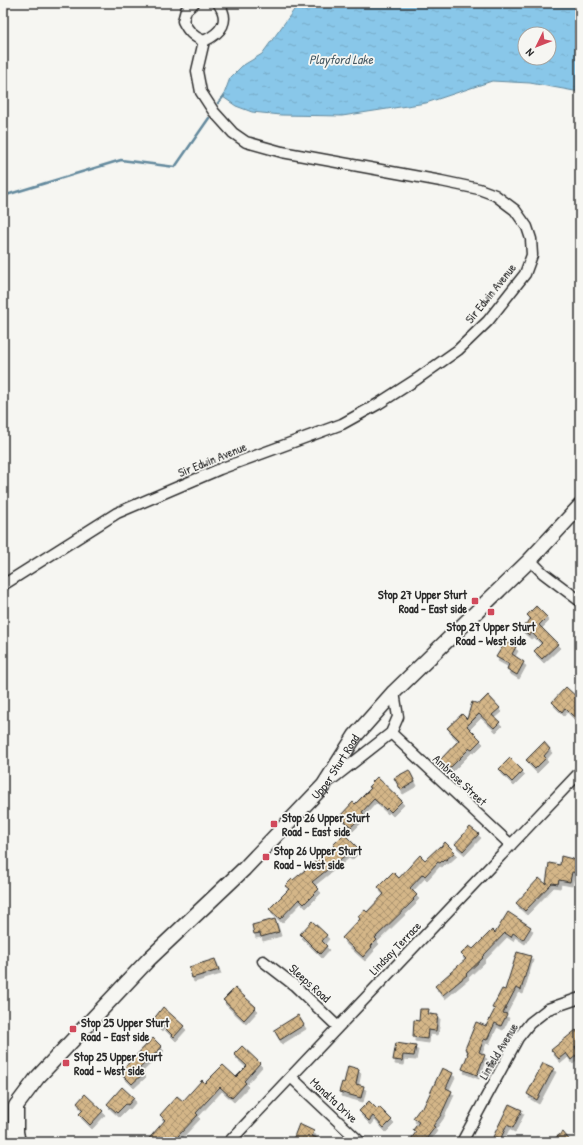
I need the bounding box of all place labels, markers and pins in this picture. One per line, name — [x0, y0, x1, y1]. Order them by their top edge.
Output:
place label: Stop 27 Upper Sturt Road - East side — [378, 586, 468, 617]
marker: Stop 27 Upper Sturt Road - East side — [470, 596, 480, 606]
marker: Stop 27 Upper Sturt Road - West side — [486, 607, 496, 617]
place label: Stop 27 Upper Sturt Road - West side — [447, 618, 536, 649]
place label: Stop 26 Upper Sturt Road - East side — [282, 809, 371, 840]
marker: Stop 26 Upper Sturt Road - East side — [269, 819, 279, 829]
place label: Stop 26 Upper Sturt Road - West side — [274, 842, 363, 873]
marker: Stop 26 Upper Sturt Road - West side — [261, 852, 271, 862]
place label: Stop 25 Upper Sturt Road - East side — [81, 1014, 170, 1045]
marker: Stop 25 Upper Sturt Road - East side — [68, 1024, 78, 1034]
place label: Stop 25 Upper Sturt Road - West side — [74, 1048, 163, 1079]
marker: Stop 25 Upper Sturt Road - West side — [61, 1058, 71, 1068]

